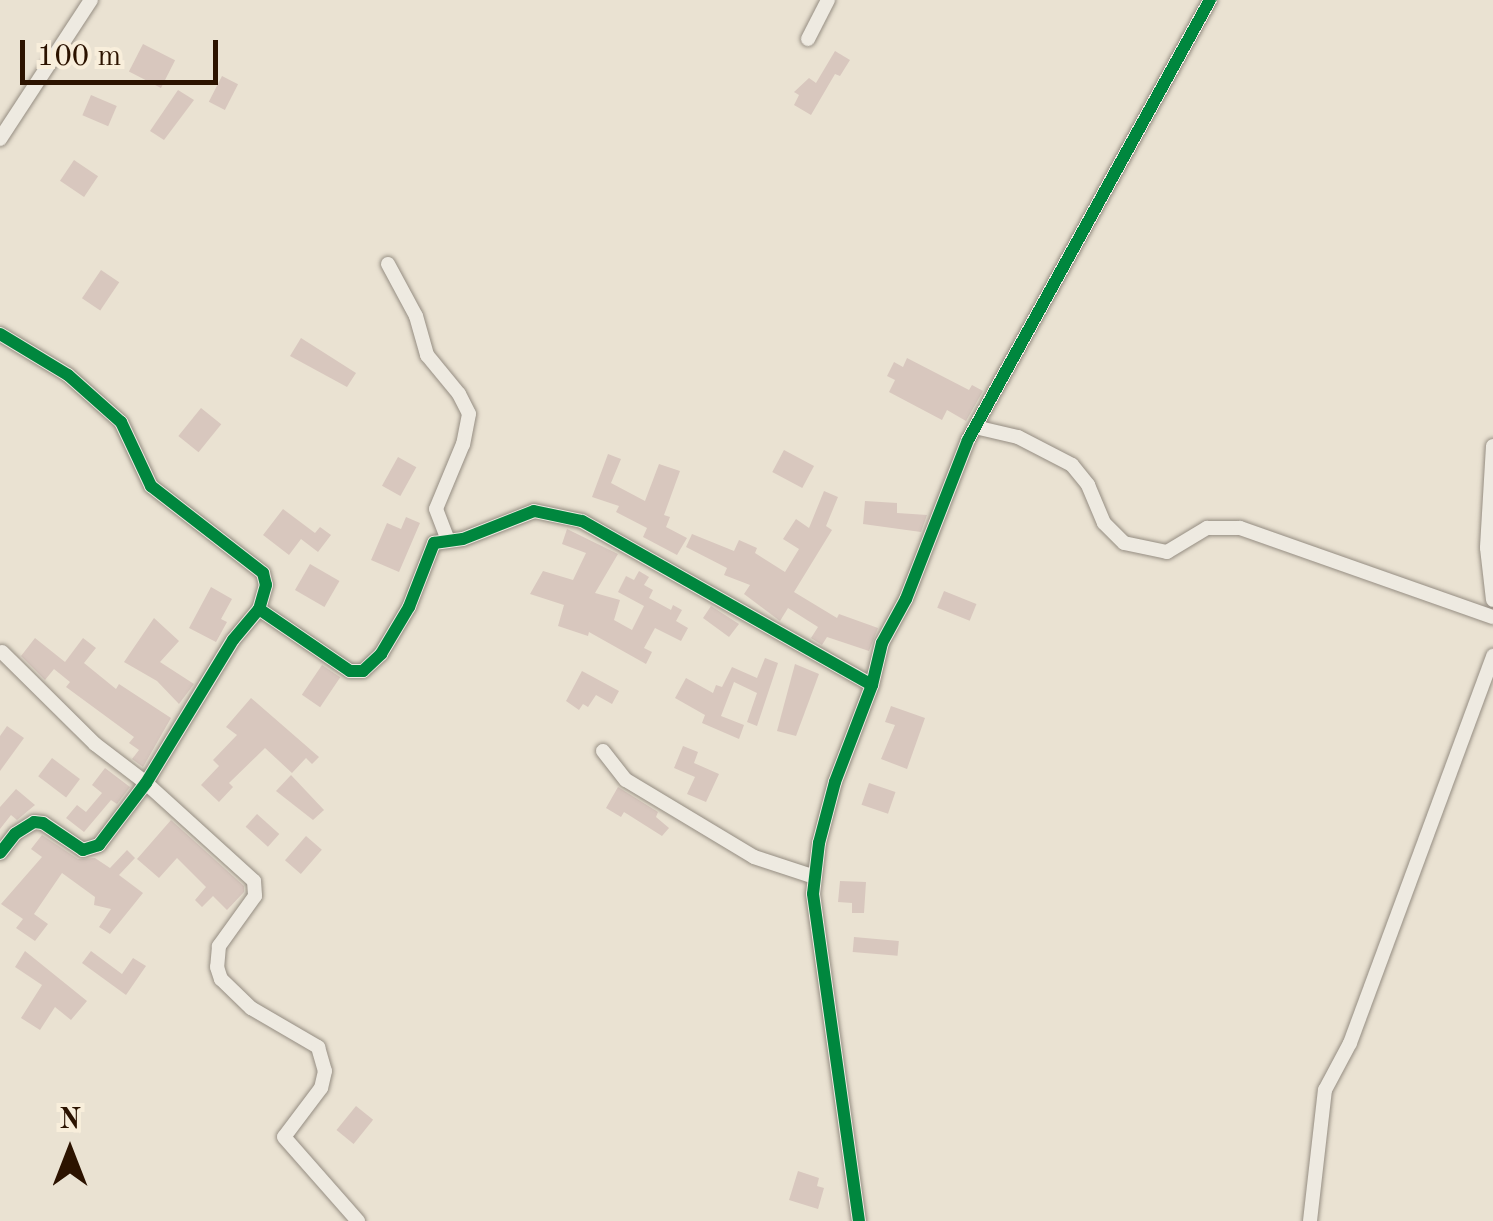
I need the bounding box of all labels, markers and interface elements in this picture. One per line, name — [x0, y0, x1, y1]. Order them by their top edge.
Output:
scale bar — [25, 20, 222, 82]
text: 100 m — [37, 42, 121, 72]
north arrow — [20, 1101, 120, 1201]
text: N — [59, 1107, 81, 1135]

